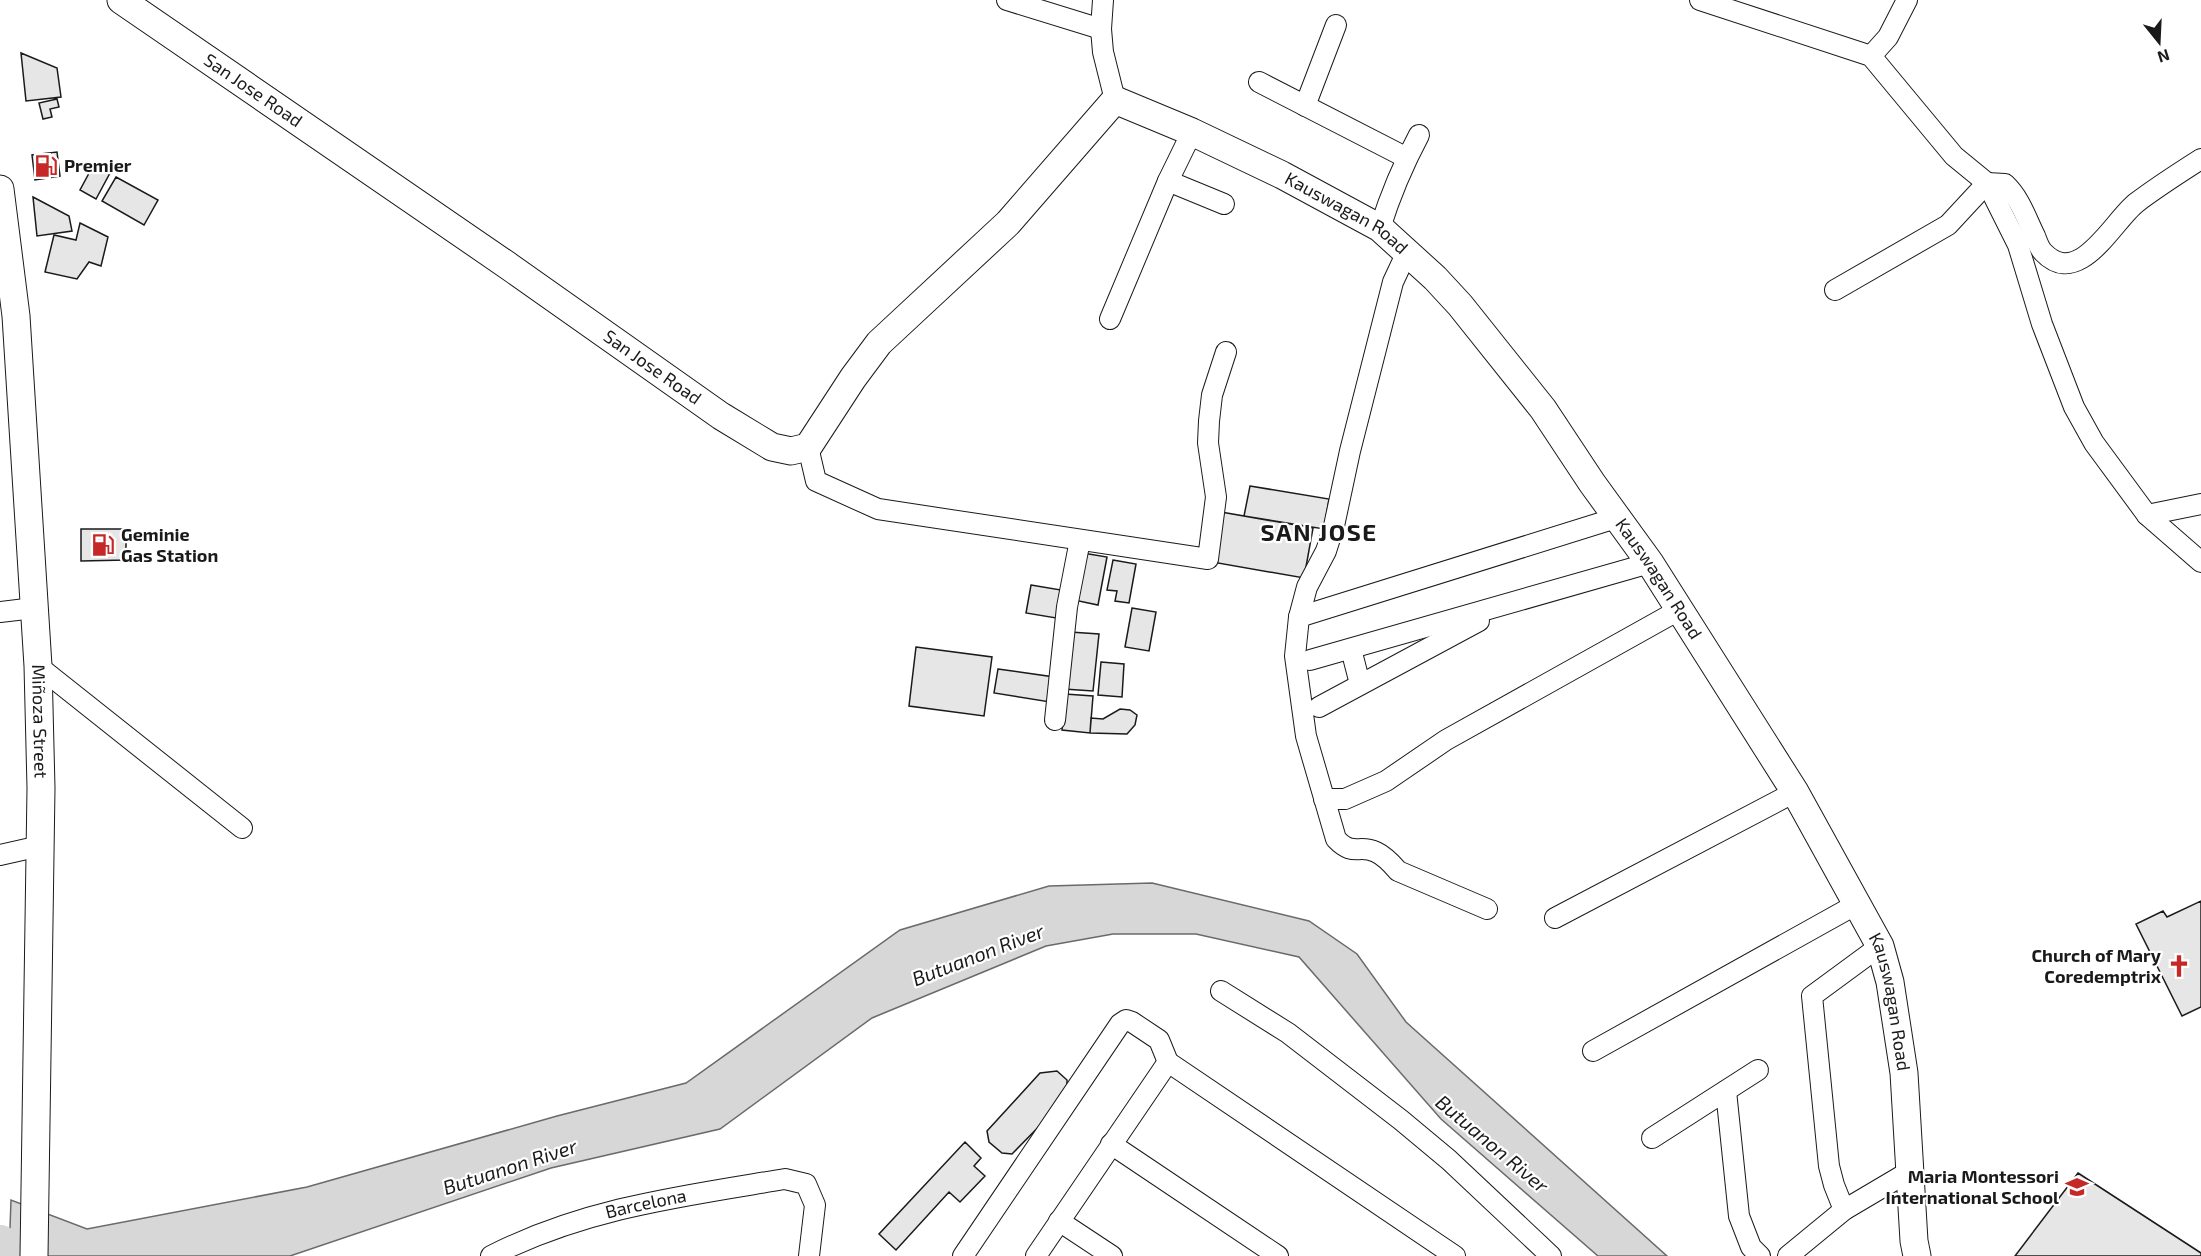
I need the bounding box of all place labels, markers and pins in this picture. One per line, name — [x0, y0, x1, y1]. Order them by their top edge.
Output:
fuel station icon: Premier — [33, 153, 59, 179]
place label: Premier — [64, 154, 132, 176]
place label: Geminie Gas Station — [121, 523, 218, 566]
fuel station icon: Geminie Gas Station — [90, 532, 116, 558]
place label: Church of Mary Coredemptrix — [2032, 944, 2162, 987]
church icon: Church of Mary Coredemptrix — [2166, 953, 2192, 979]
place label: Maria Montessori International School — [1886, 1165, 2059, 1208]
school or university icon: Maria Montessori International School — [2064, 1174, 2090, 1200]

